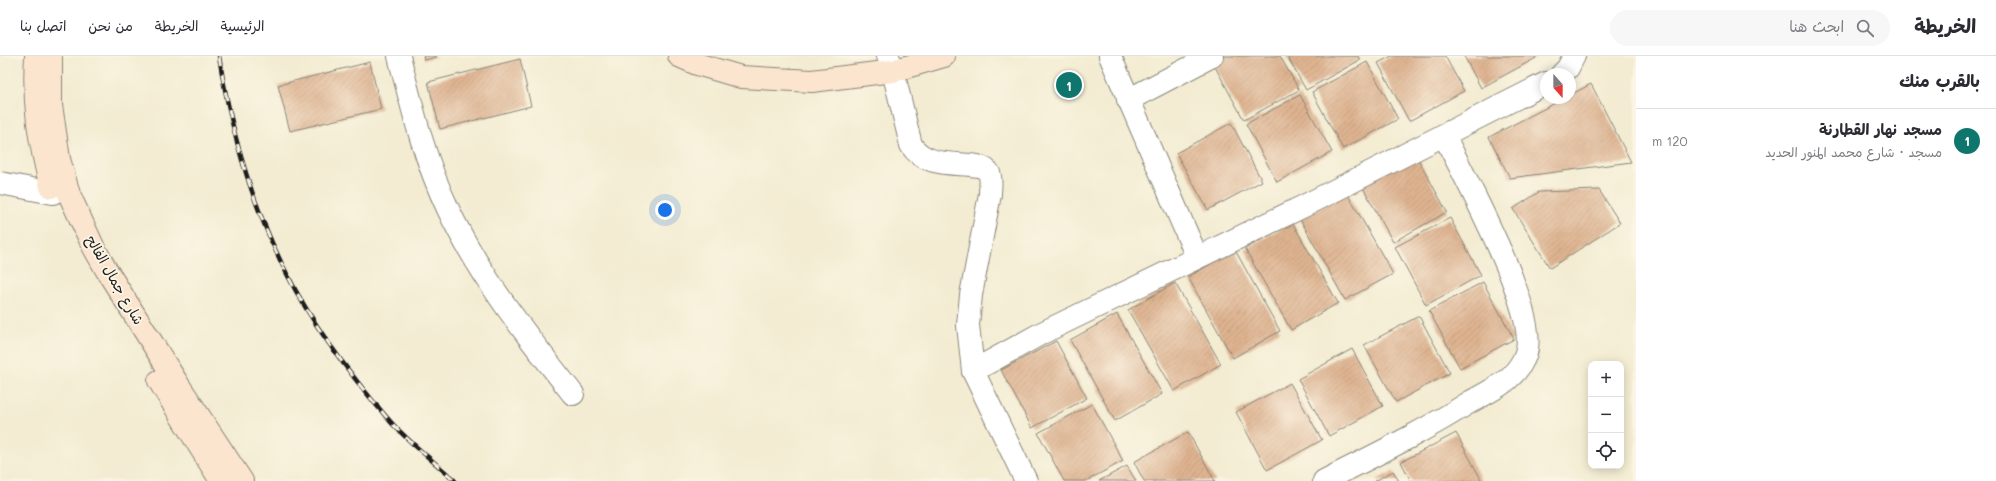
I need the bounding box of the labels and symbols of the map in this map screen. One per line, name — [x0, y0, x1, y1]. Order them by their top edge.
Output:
north arrow — [1540, 68, 1576, 104]
pin: 1 — [1056, 70, 1082, 100]
your location — [655, 200, 675, 220]
street label: شارع جمال الفالح — [81, 232, 149, 328]

